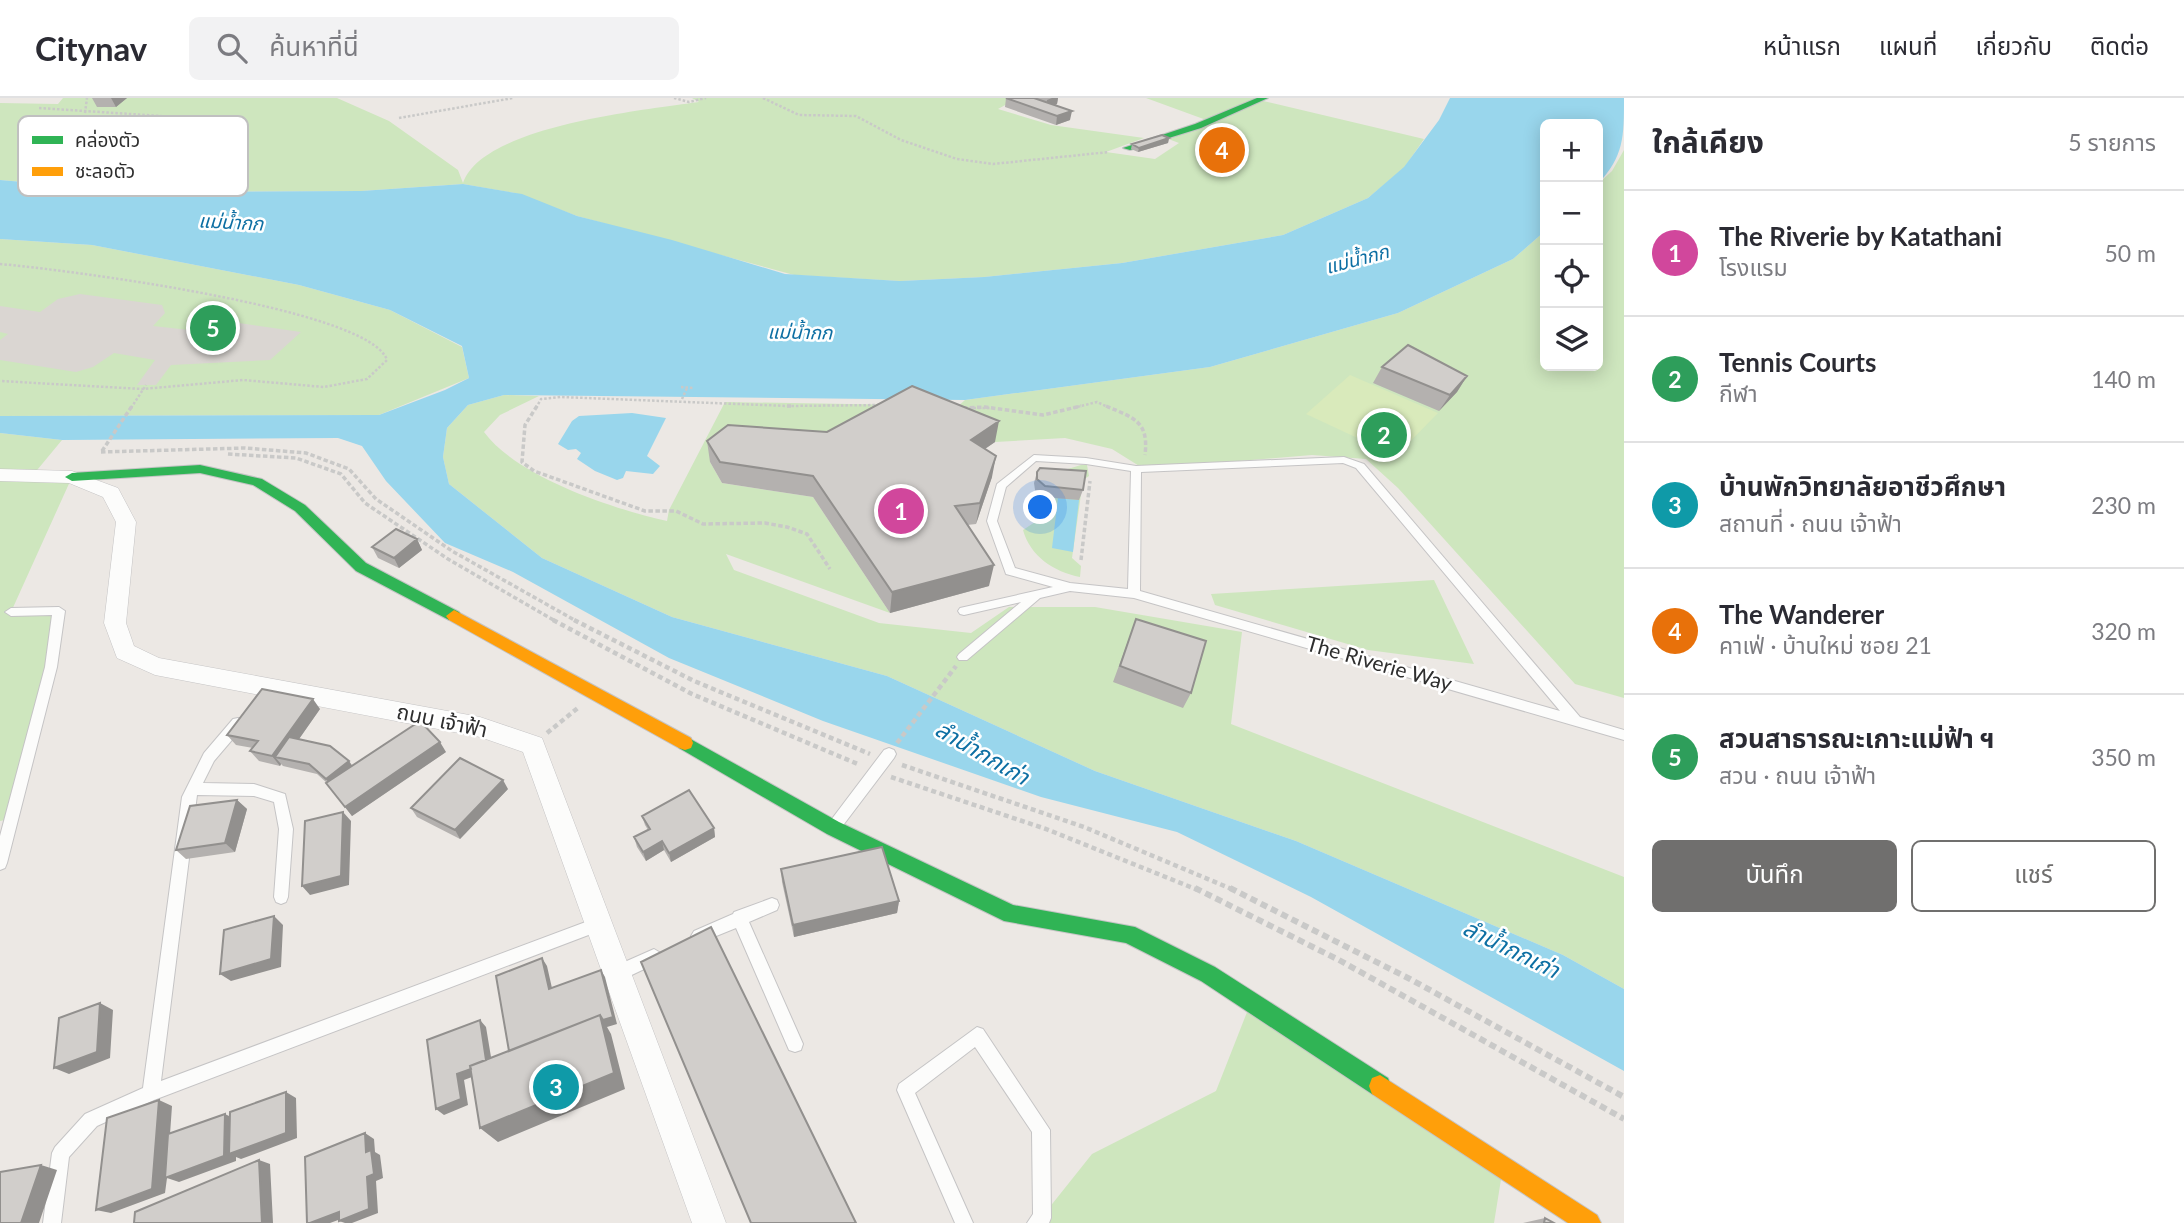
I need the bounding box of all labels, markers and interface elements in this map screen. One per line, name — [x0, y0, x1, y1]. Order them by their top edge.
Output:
search box — [189, 17, 679, 80]
text: Citynav — [35, 28, 147, 68]
icon: search — [213, 29, 251, 67]
text: ค้นหาที่นี่ — [269, 30, 359, 62]
text: หน้าแรก — [1763, 31, 1841, 60]
text: แผนที่ — [1879, 31, 1937, 60]
text: เกี่ยวกับ — [1975, 31, 2052, 60]
text: ติดต่อ — [2090, 31, 2149, 60]
legend — [18, 116, 248, 196]
map controls — [1540, 119, 1603, 371]
button: + — [1540, 119, 1603, 182]
text: ใกล้เคียง — [1652, 123, 1764, 159]
pin: 4 — [1199, 124, 1245, 176]
text: คล่องตัว — [75, 128, 140, 151]
text: 5 รายการ — [2068, 128, 2156, 156]
text: ชะลอตัว — [75, 159, 135, 182]
button: − — [1540, 182, 1603, 245]
water label: แม่น้ำกก — [198, 207, 265, 235]
text: The Riverie by Katathani — [1719, 220, 2002, 252]
water label: แม่น้ำกก — [1322, 238, 1392, 278]
text: 1 — [1668, 239, 1682, 267]
text: 50 m — [2105, 239, 2156, 267]
button: locate — [1540, 245, 1603, 308]
text: โรงแรม — [1719, 253, 1788, 281]
pin: 5 — [190, 302, 236, 354]
button: layers — [1540, 308, 1603, 371]
water label: แม่น้ำกก — [768, 318, 833, 344]
text: Tennis Courts — [1719, 346, 1876, 378]
text: 2 — [1668, 365, 1682, 393]
text: 140 m — [2091, 365, 2156, 393]
text: กีฬา — [1719, 379, 1758, 407]
pin: 2 — [1361, 409, 1407, 461]
text: บ้านพักวิทยาลัยอาชีวศึกษา — [1719, 470, 2006, 502]
pin: 1 — [878, 485, 924, 537]
your location — [1023, 490, 1057, 524]
text: 3 — [1668, 491, 1682, 519]
text: 230 m — [2091, 491, 2156, 519]
text: สถานที่ · ถนน เจ้าฟ้า — [1719, 509, 1902, 537]
text: The Wanderer — [1719, 598, 1884, 630]
text: 4 — [1668, 617, 1682, 645]
text: 320 m — [2091, 617, 2156, 645]
street label: The Riverie Way — [1304, 630, 1455, 695]
text: คาเฟ่ · บ้านใหม่ ซอย 21 — [1719, 631, 1932, 659]
street label: ถนน เจ้าฟ้า — [395, 698, 490, 741]
water label: ลำน้ำกกเก่า — [931, 713, 1036, 791]
text: สวนสาธารณะเกาะแม่ฟ้า ฯ — [1719, 722, 1994, 754]
text: 5 — [1668, 743, 1682, 771]
text: 350 m — [2091, 743, 2156, 771]
text: สวน · ถนน เจ้าฟ้า — [1719, 761, 1876, 789]
button: บันทึก — [1652, 840, 1897, 912]
button: แชร์ — [1911, 840, 2156, 912]
water label: ลำน้ำกกเก่า — [1459, 912, 1566, 984]
pin: 3 — [533, 1061, 579, 1113]

